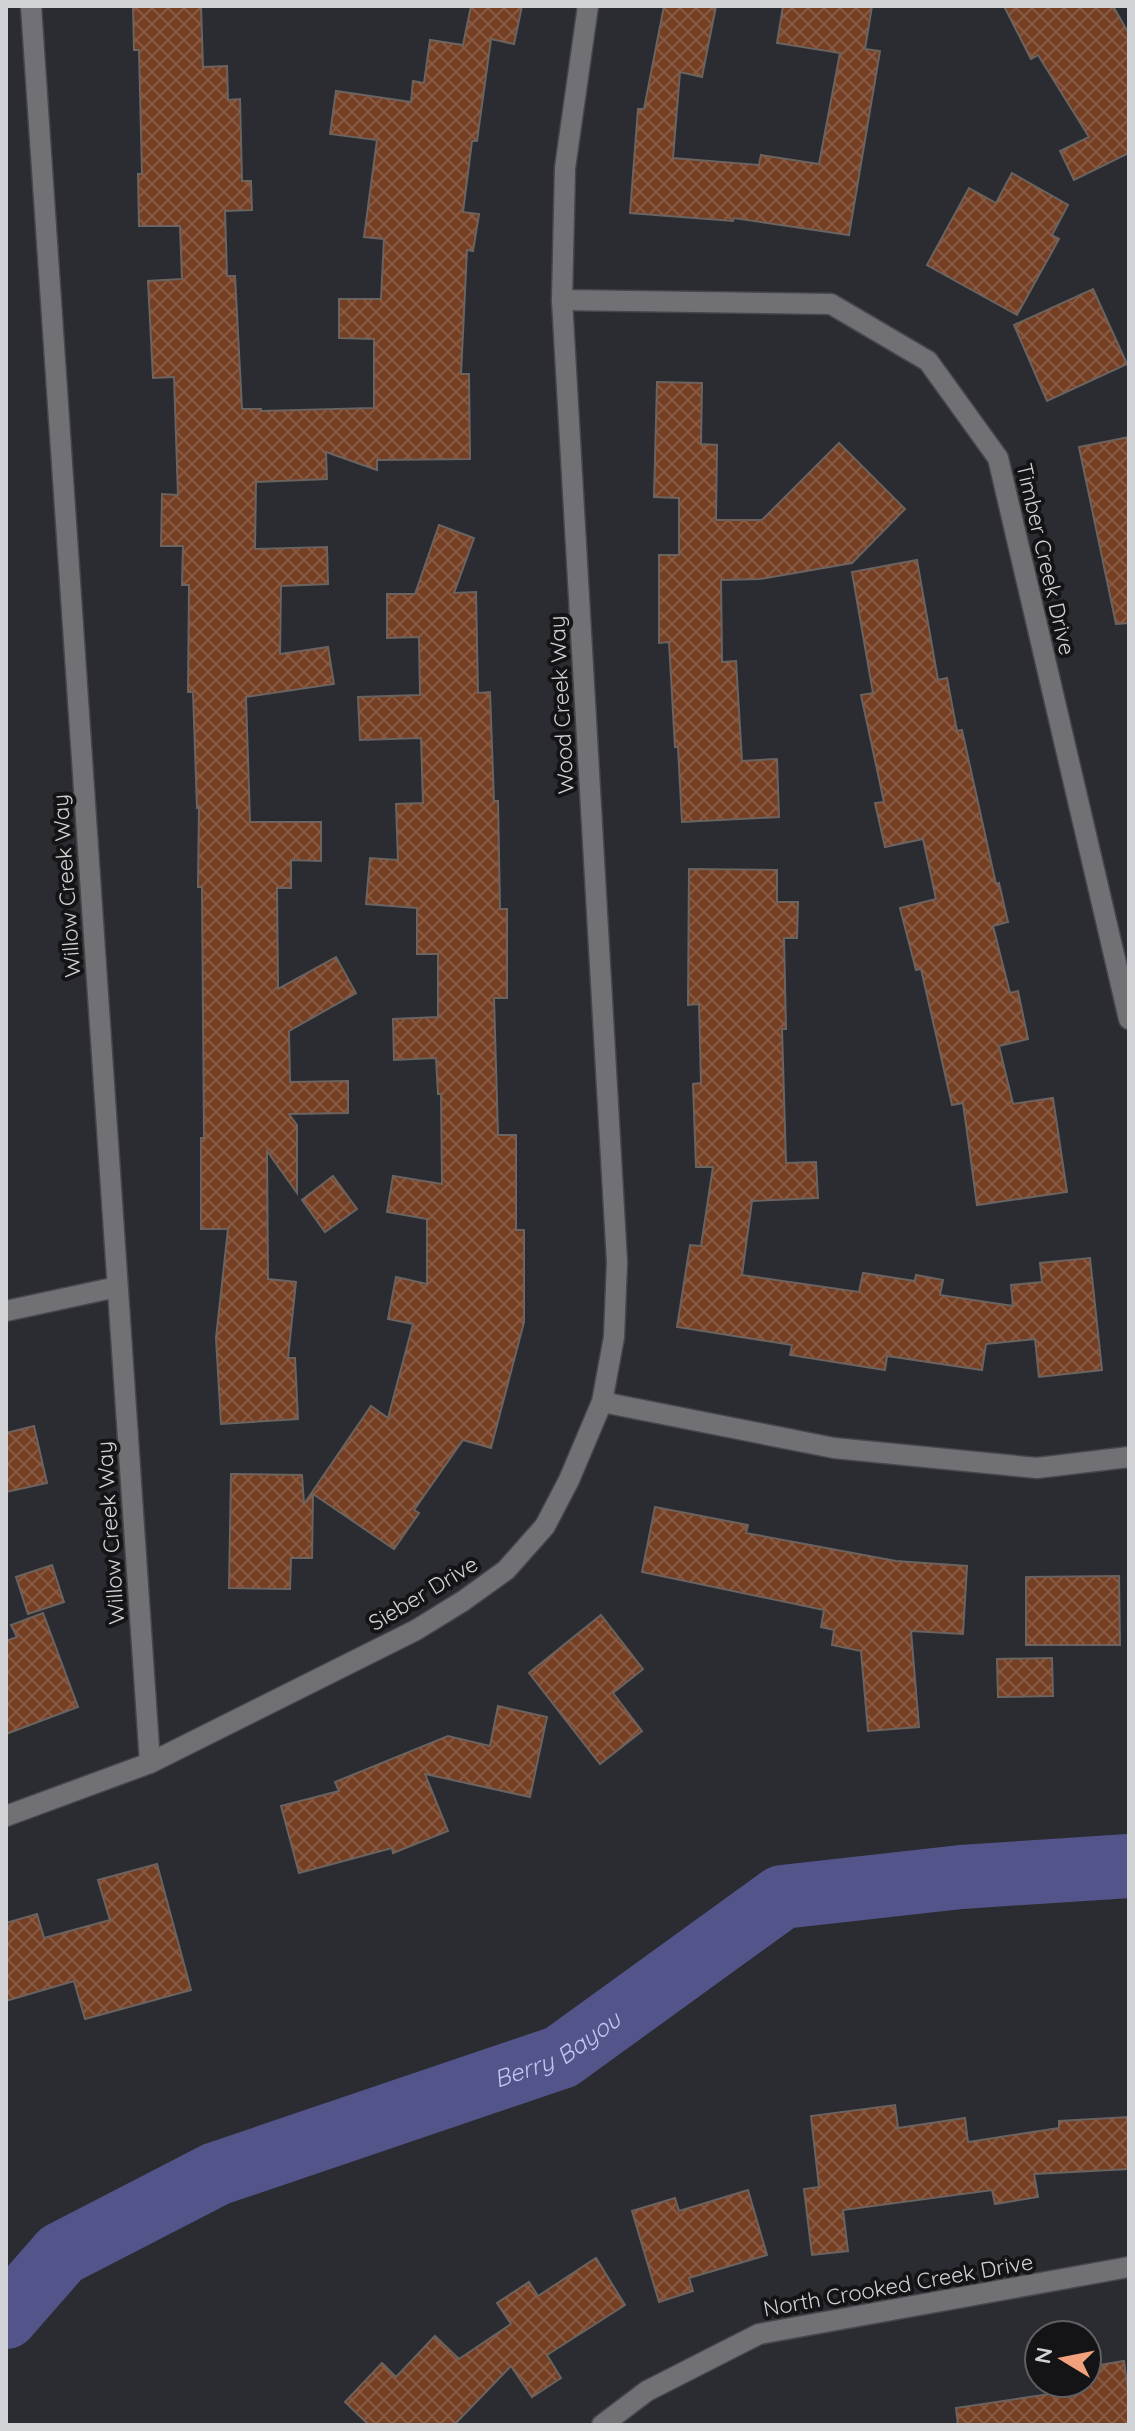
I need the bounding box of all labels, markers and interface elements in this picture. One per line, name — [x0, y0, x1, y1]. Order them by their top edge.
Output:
street label: Timber Creek Drive — [1010, 460, 1082, 658]
street label: Wood Creek Way — [542, 615, 580, 795]
street label: Willow Creek Way — [46, 793, 86, 979]
street label: Willow Creek Way — [90, 1440, 130, 1626]
street label: Sieber Drive — [363, 1549, 483, 1637]
water label: Berry Bayou — [490, 2003, 627, 2094]
street label: North Crooked Creek Drive — [761, 2247, 1035, 2323]
north arrow — [1023, 2319, 1103, 2399]
text: N — [1028, 2345, 1058, 2366]

